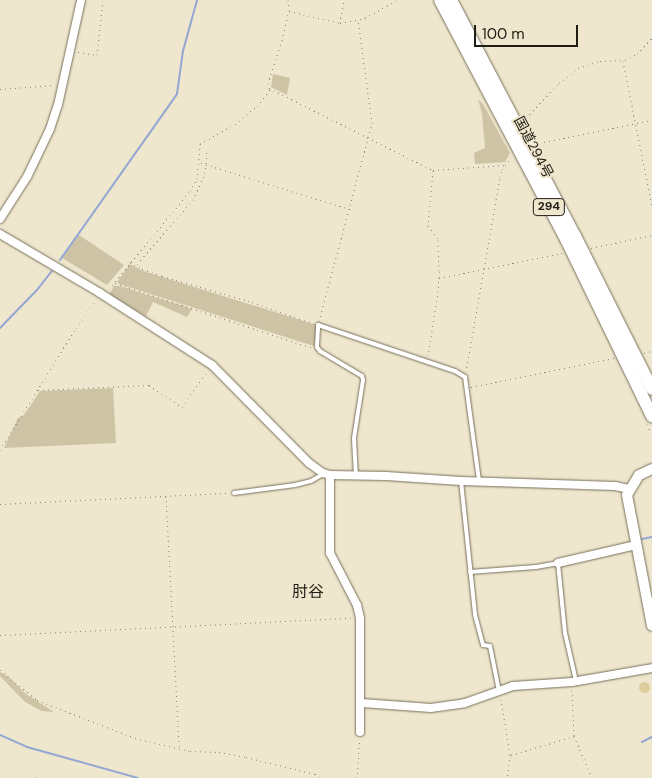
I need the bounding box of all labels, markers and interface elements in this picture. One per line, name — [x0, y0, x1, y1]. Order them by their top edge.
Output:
scale bar — [477, 15, 581, 47]
text: 100 m — [482, 24, 525, 44]
street label: 国道294号 — [511, 113, 557, 181]
road number: 294 — [533, 198, 565, 216]
district label: 肘谷 — [292, 582, 324, 602]

